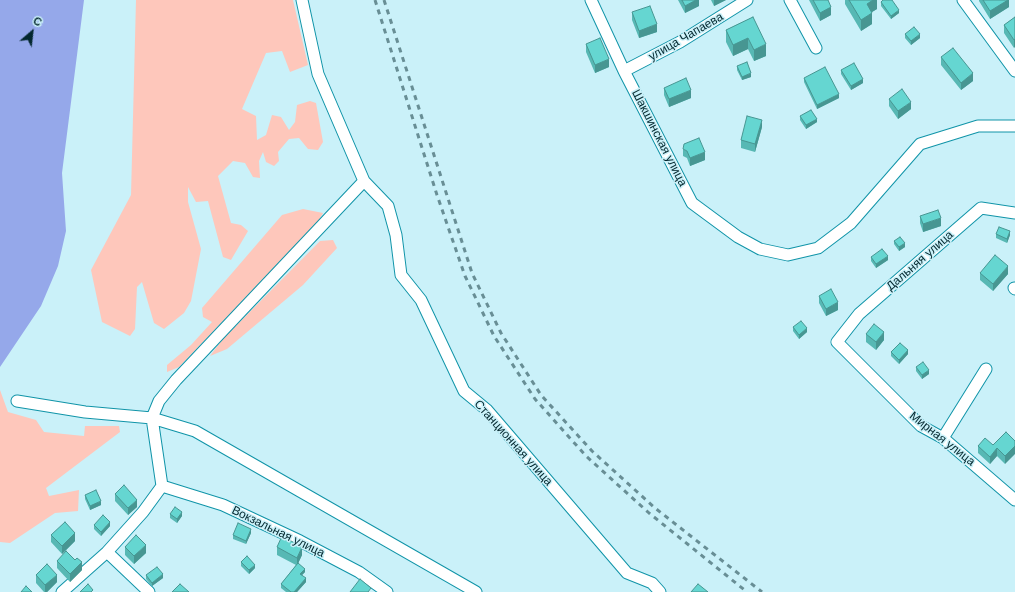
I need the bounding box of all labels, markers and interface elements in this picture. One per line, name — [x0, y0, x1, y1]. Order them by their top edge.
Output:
street label: улица Чапаева — [646, 10, 726, 64]
north arrow — [12, 12, 52, 52]
text: С — [31, 14, 44, 29]
street label: Шакшинская улица — [628, 87, 690, 189]
street label: Дальняя улица — [884, 228, 956, 294]
street label: Станционная улица — [471, 397, 555, 489]
street label: Мирная улица — [906, 409, 978, 469]
street label: Вокзальная улица — [229, 503, 327, 561]

